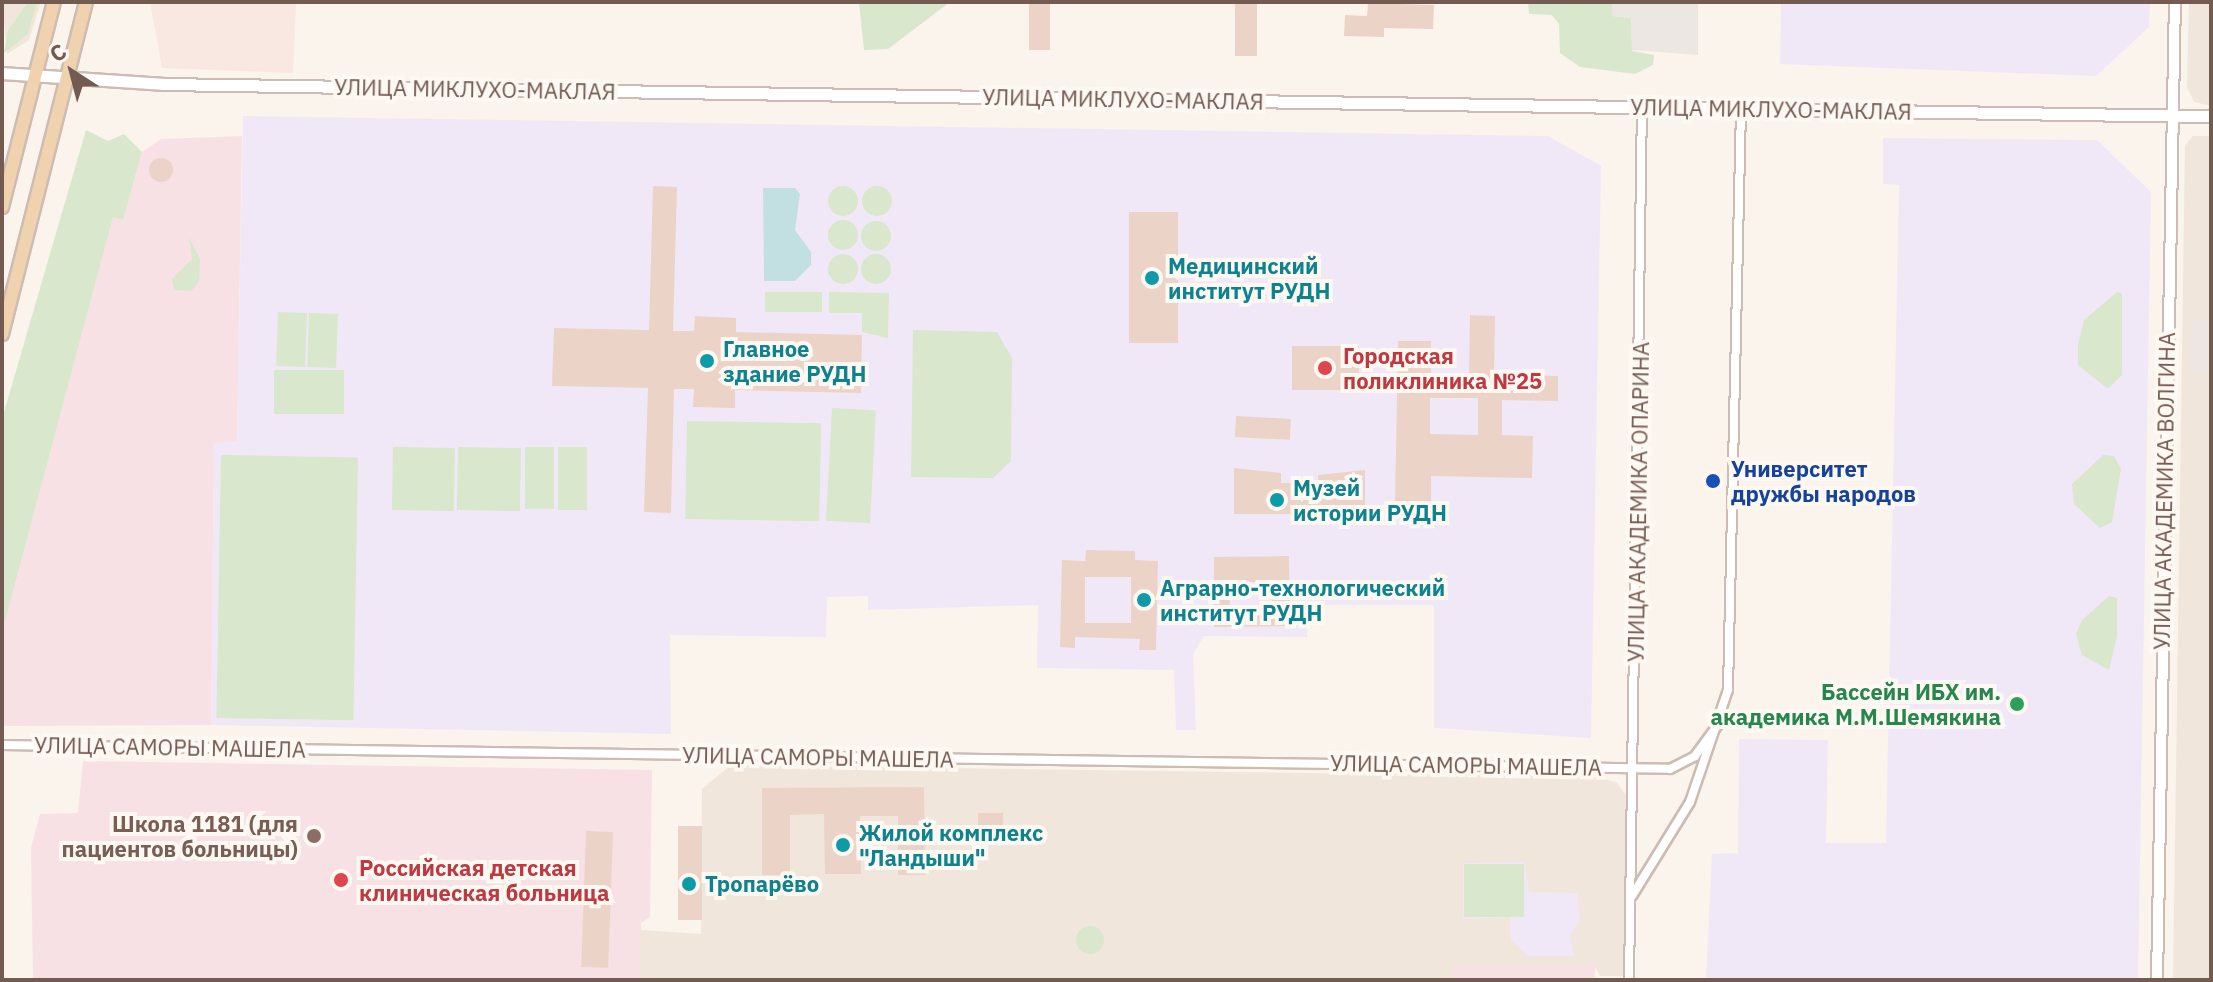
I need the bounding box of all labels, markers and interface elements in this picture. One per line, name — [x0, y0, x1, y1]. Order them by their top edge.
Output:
north arrow — [32, 32, 112, 112]
text: С — [43, 36, 72, 68]
street label: УЛИЦА МИКЛУХО-МАКЛАЯ — [334, 73, 616, 105]
street label: УЛИЦА МИКЛУХО-МАКЛАЯ — [982, 83, 1264, 115]
street label: УЛИЦА МИКЛУХО-МАКЛАЯ — [1630, 93, 1912, 125]
place label: Медицинский институт РУДН — [1168, 252, 1330, 304]
marker: Медицинский институт РУДН — [1143, 269, 1161, 287]
street label: УЛИЦА АКАДЕМИКА ВОЛГИНА — [2148, 332, 2180, 650]
place label: Главное здание РУДН — [723, 335, 866, 386]
street label: УЛИЦА АКАДЕМИКА ОПАРИНА — [1622, 341, 1654, 663]
place label: Городская поликлиника №25 — [1343, 342, 1542, 394]
marker: Главное здание РУДН — [698, 352, 716, 370]
marker: Городская поликлиника №25 — [1314, 357, 1336, 379]
place label: Университет дружбы народов — [1731, 455, 1916, 506]
marker: Университет дружбы народов — [1702, 470, 1724, 492]
place label: Музей истории РУДН — [1293, 474, 1447, 526]
marker: Музей истории РУДН — [1268, 491, 1286, 509]
place label: Аграрно-технологический институт РУДН — [1160, 574, 1445, 626]
marker: Аграрно-технологический институт РУДН — [1135, 591, 1153, 609]
place label: Бассейн ИБХ им. академика М.М.Шемякина — [1710, 678, 2001, 730]
marker: Бассейн ИБХ им. академика М.М.Шемякина — [2008, 695, 2026, 713]
street label: УЛИЦА САМОРЫ МАШЕЛА — [34, 731, 306, 763]
street label: УЛИЦА САМОРЫ МАШЕЛА — [682, 741, 954, 773]
street label: УЛИЦА САМОРЫ МАШЕЛА — [1330, 749, 1602, 781]
place label: Школа 1181 (для пациентов больницы) — [62, 810, 298, 862]
place label: Жилой комплекс "Ландыши" — [859, 819, 1043, 870]
marker: Школа 1181 (для пациентов больницы) — [305, 827, 323, 845]
marker: Жилой комплекс "Ландыши" — [834, 836, 852, 854]
place label: Российская детская клиническая больница — [359, 854, 610, 906]
marker: Российская детская клиническая больница — [330, 869, 352, 891]
place label: Тропарёво — [705, 871, 819, 897]
marker: Тропарёво — [680, 875, 698, 893]

